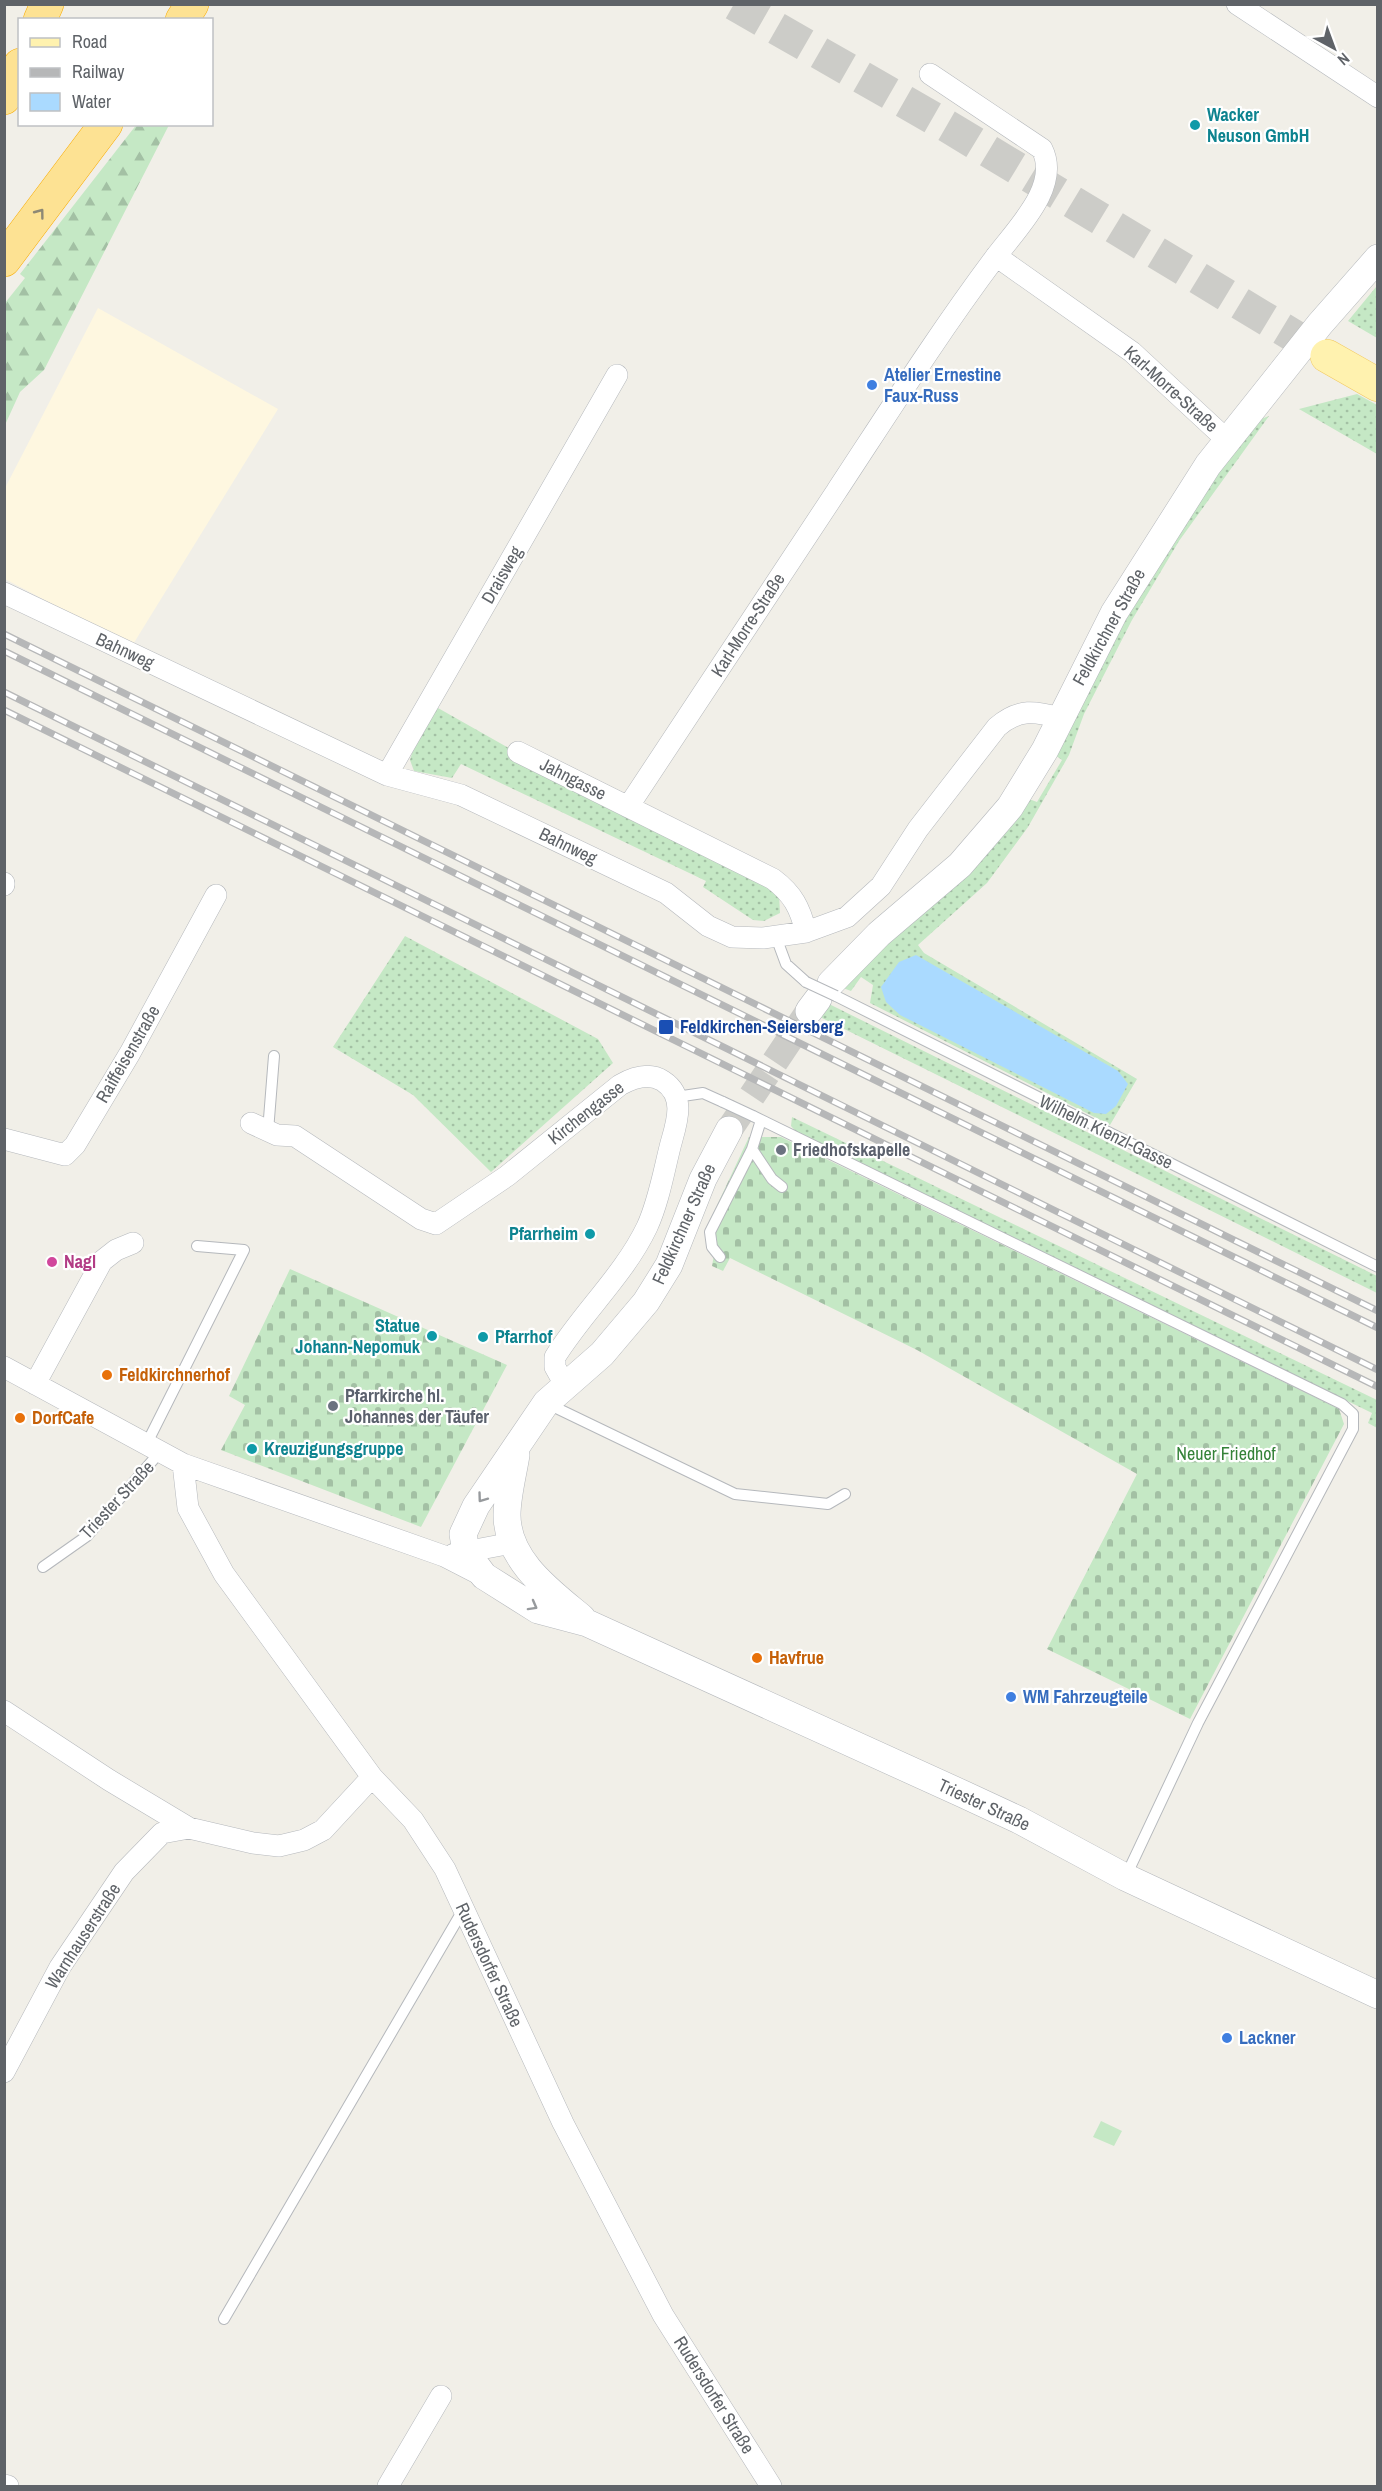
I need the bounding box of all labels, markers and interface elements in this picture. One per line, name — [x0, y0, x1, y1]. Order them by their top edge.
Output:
legend — [18, 18, 213, 126]
north arrow — [1304, 18, 1364, 78]
text: Road — [72, 29, 107, 54]
text: N — [1333, 48, 1355, 71]
text: Railway — [72, 59, 125, 84]
text: Water — [72, 89, 111, 114]
place label: Wacker Neuson GmbH — [1207, 102, 1310, 148]
marker: Wacker Neuson GmbH — [1188, 118, 1202, 132]
one-way arrow — [33, 209, 44, 220]
street label: Karl-Morre-Straße — [1119, 340, 1224, 438]
place label: Atelier Ernestine Faux-Russ — [884, 362, 1001, 408]
marker: Atelier Ernestine Faux-Russ — [865, 378, 879, 392]
street label: Draisweg — [475, 541, 528, 608]
street label: Feldkirchner Straße — [1066, 564, 1151, 690]
street label: Karl-Morre-Straße — [705, 568, 790, 681]
street label: Bahnweg — [92, 626, 159, 675]
street label: Jahngasse — [536, 751, 611, 806]
street label: Bahnweg — [535, 821, 602, 871]
street label: Raiffeisenstraße — [90, 1000, 166, 1107]
place label: Feldkirchen-Seiersberg — [680, 1014, 843, 1039]
marker: Feldkirchen-Seiersberg — [657, 1018, 675, 1036]
street label: Kirchengasse — [542, 1075, 629, 1150]
street label: Wilhelm Kienzl-Gasse — [1035, 1088, 1177, 1175]
place label: Friedhofskapelle — [793, 1137, 910, 1162]
marker: Friedhofskapelle — [774, 1143, 788, 1157]
street label: Feldkirchner Straße — [646, 1159, 721, 1288]
place label: Pfarrheim — [509, 1221, 578, 1246]
marker: Pfarrheim — [583, 1227, 597, 1241]
place label: Nagl — [64, 1249, 96, 1274]
marker: Nagl — [45, 1255, 59, 1269]
place label: Statue Johann-Nepomuk — [295, 1313, 421, 1359]
place label: Pfarrhof — [495, 1324, 552, 1349]
marker: Statue Johann-Nepomuk — [425, 1329, 439, 1343]
marker: Pfarrhof — [476, 1330, 490, 1344]
place label: Feldkirchnerhof — [119, 1362, 230, 1387]
marker: Feldkirchnerhof — [100, 1368, 114, 1382]
place label: Pfarrkirche hl. Johannes der Täufer — [345, 1383, 489, 1429]
marker: Pfarrkirche hl. Johannes der Täufer — [326, 1399, 340, 1413]
place label: DorfCafe — [32, 1405, 94, 1430]
marker: DorfCafe — [13, 1411, 27, 1425]
place label: Kreuzigungsgruppe — [264, 1436, 403, 1461]
park label: Neuer Friedhof — [1176, 1441, 1277, 1466]
marker: Kreuzigungsgruppe — [245, 1442, 259, 1456]
street label: Triester Straße — [74, 1455, 159, 1544]
one-way arrow — [478, 1491, 489, 1502]
one-way arrow — [526, 1599, 537, 1610]
place label: Havfrue — [769, 1645, 824, 1670]
marker: Havfrue — [750, 1651, 764, 1665]
place label: WM Fahrzeugteile — [1023, 1684, 1148, 1709]
marker: WM Fahrzeugteile — [1004, 1690, 1018, 1704]
street label: Triester Straße — [934, 1772, 1034, 1837]
street label: Warnhauserstraße — [39, 1878, 126, 1994]
street label: Rudersdorfer Straße — [450, 1899, 529, 2031]
place label: Lackner — [1239, 2025, 1296, 2050]
marker: Lackner — [1220, 2031, 1234, 2045]
street label: Rudersdorfer Straße — [668, 2331, 761, 2458]

